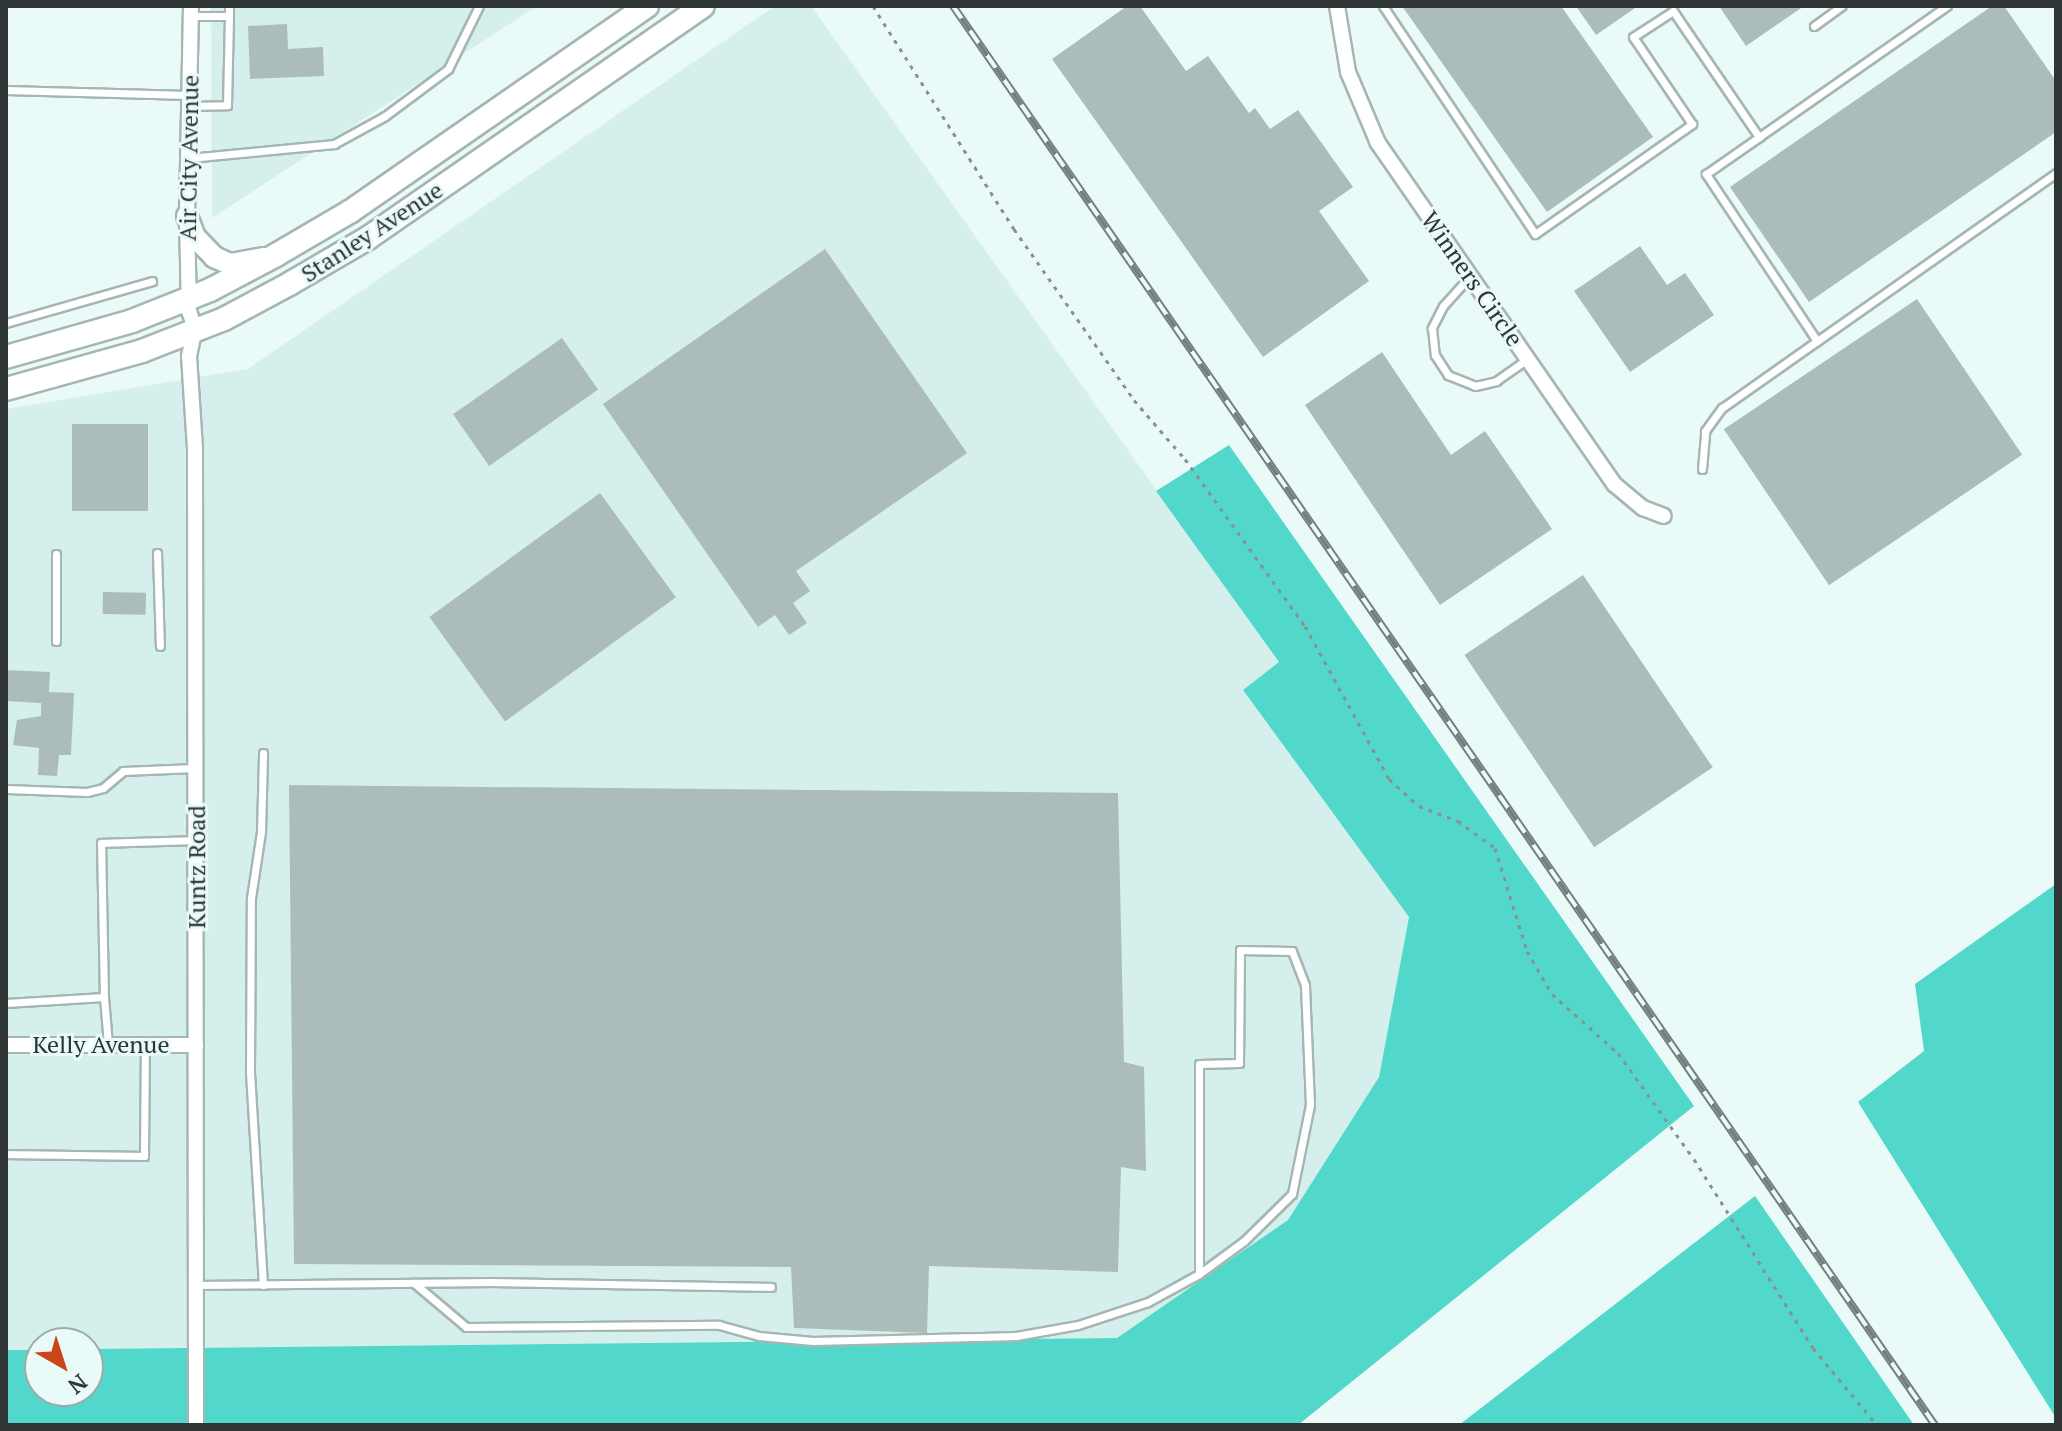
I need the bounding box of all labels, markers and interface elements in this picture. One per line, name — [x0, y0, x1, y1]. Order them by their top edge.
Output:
street label: Air City Avenue — [173, 74, 205, 242]
street label: Stanley Avenue — [296, 175, 448, 289]
street label: Winners Circle — [1415, 206, 1529, 352]
street label: Kuntz Road — [183, 805, 211, 929]
street label: Kelly Avenue — [32, 1031, 170, 1059]
north arrow — [24, 1327, 104, 1407]
text: N — [63, 1368, 94, 1401]

